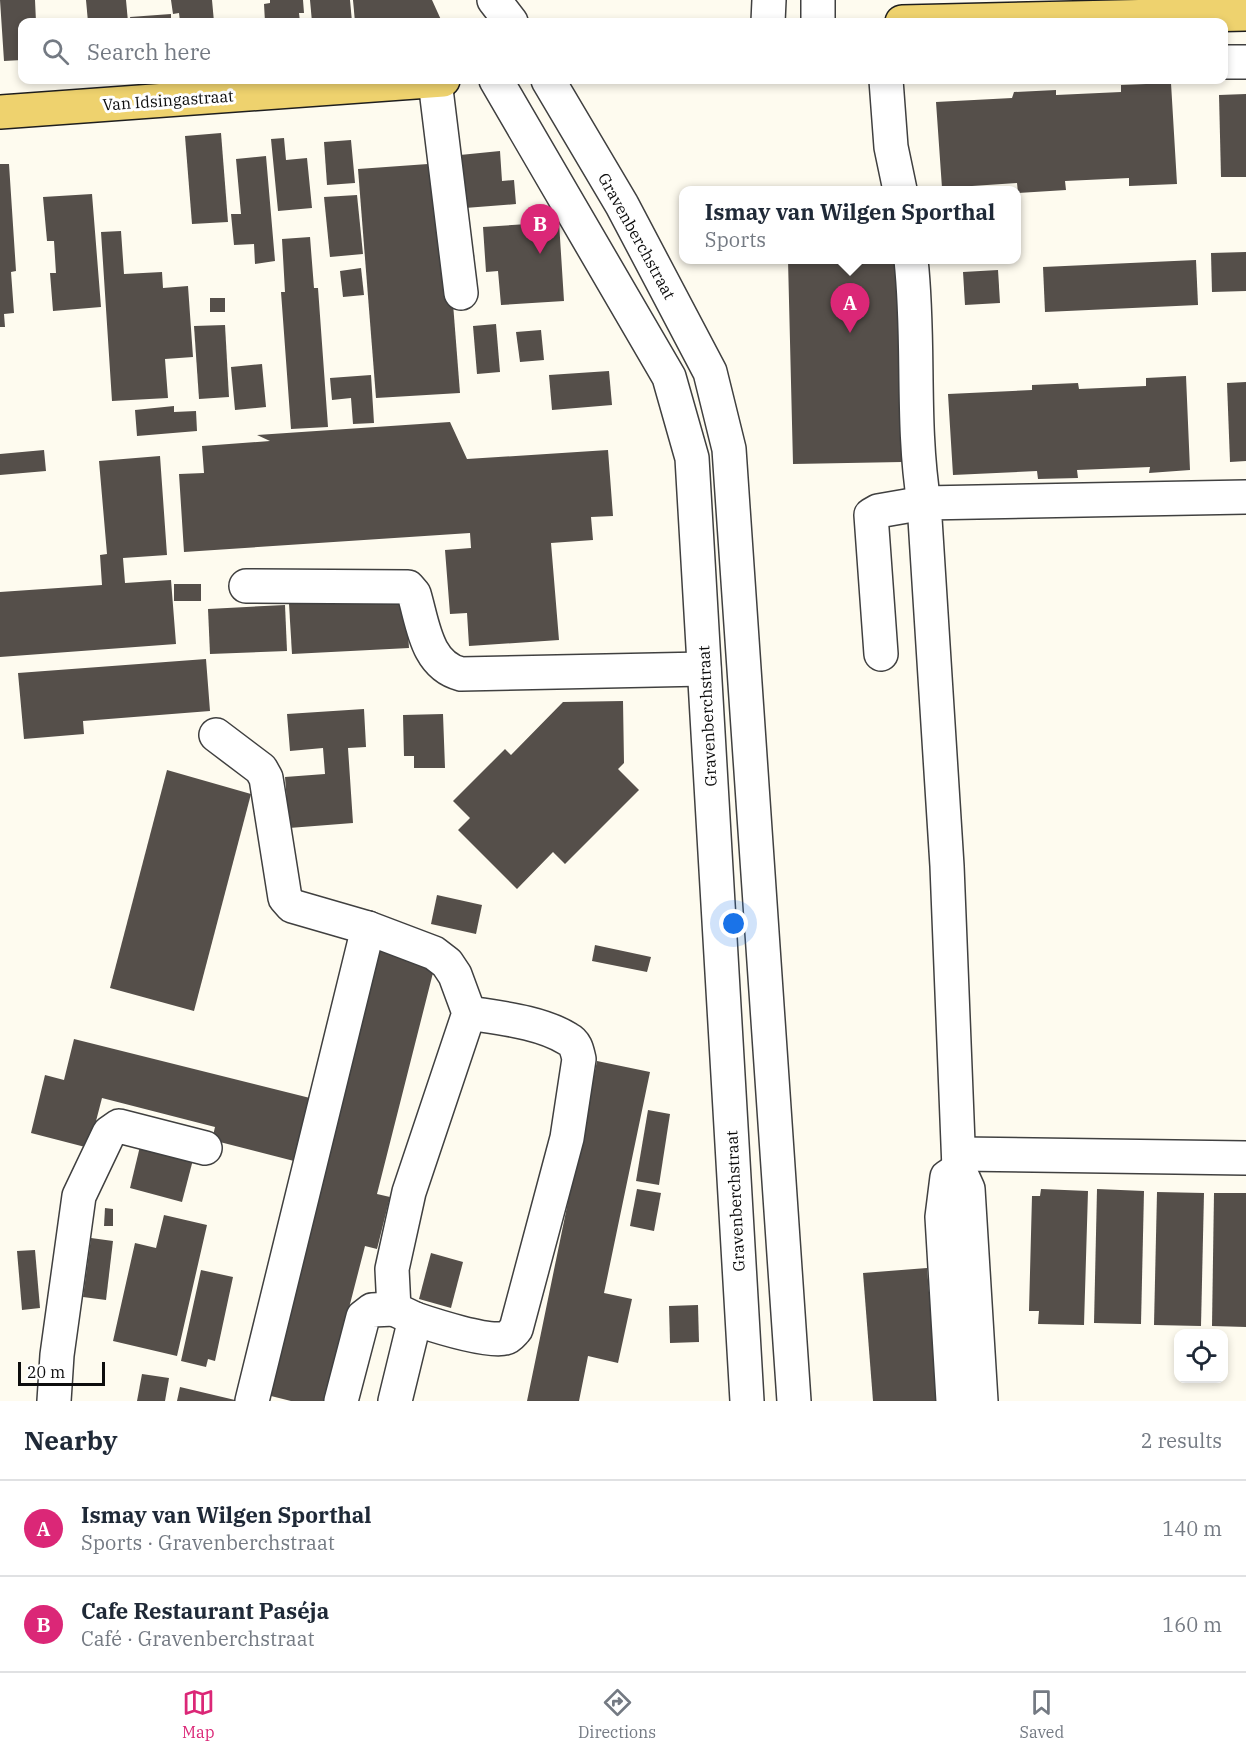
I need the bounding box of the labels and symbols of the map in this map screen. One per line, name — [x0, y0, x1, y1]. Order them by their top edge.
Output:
street label: Van Idsingastraat — [102, 85, 235, 115]
street label: Gravenberchstraat — [594, 169, 680, 303]
pin: B — [520, 204, 560, 254]
pin: A — [830, 284, 870, 333]
street label: Gravenberchstraat — [693, 645, 721, 787]
your location — [719, 909, 748, 938]
street label: Gravenberchstraat — [721, 1130, 749, 1272]
scale bar — [18, 1359, 105, 1386]

